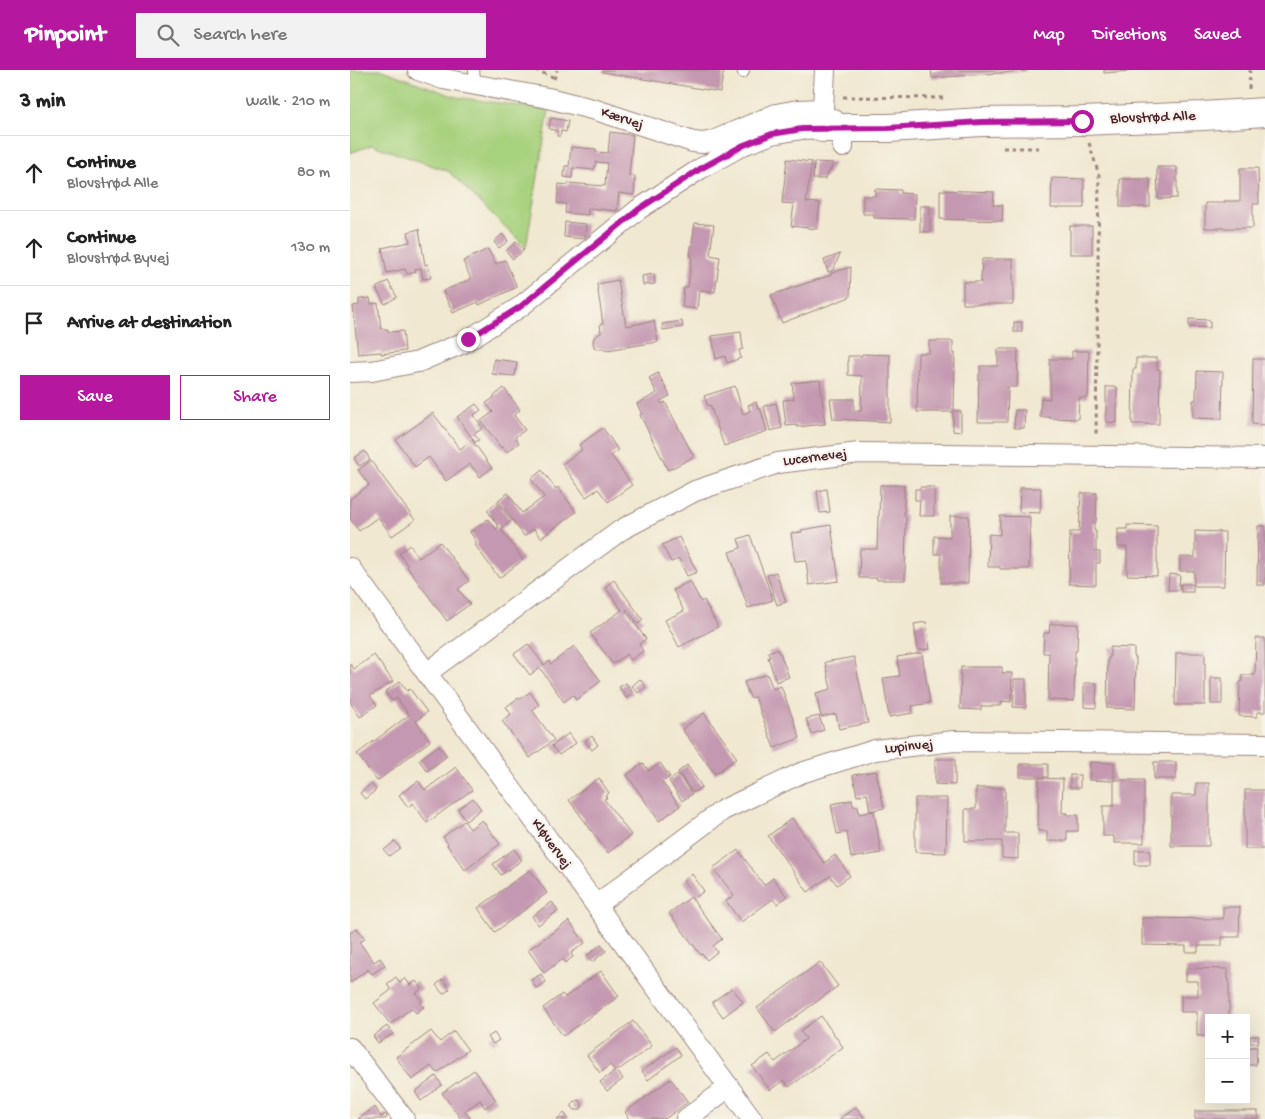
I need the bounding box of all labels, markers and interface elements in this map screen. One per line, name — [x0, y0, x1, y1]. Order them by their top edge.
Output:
search box — [136, 13, 486, 58]
text: Pinpoint — [25, 21, 106, 50]
icon: search — [154, 21, 182, 49]
text: Search here — [194, 24, 287, 47]
text: Map — [1033, 25, 1065, 46]
text: Directions — [1093, 25, 1166, 46]
text: Saved — [1194, 25, 1240, 46]
text: 3 min — [20, 90, 65, 115]
text: Walk · 210 m — [246, 93, 330, 112]
street label: Kærvej — [598, 104, 646, 134]
street label: Blovstrød Alle — [1109, 108, 1196, 129]
route start — [1071, 110, 1094, 133]
text: Continue — [67, 152, 136, 175]
icon: ahead — [20, 159, 48, 187]
text: 80 m — [297, 164, 330, 183]
text: Blovstrød Alle — [67, 175, 158, 194]
text: Continue — [67, 227, 136, 250]
icon: ahead — [20, 234, 48, 262]
text: 130 m — [291, 239, 330, 258]
text: Blovstrød Byvej — [67, 250, 170, 269]
icon: arrive — [20, 309, 48, 337]
text: Arrive at destination — [67, 312, 231, 335]
route end — [457, 328, 480, 351]
button: Save — [20, 375, 170, 420]
button: Share — [180, 375, 330, 420]
street label: Lucernevej — [782, 445, 848, 471]
street label: Lupinvej — [884, 735, 934, 759]
street label: Kløvervej — [527, 815, 575, 873]
map controls — [1205, 1014, 1250, 1104]
button: + — [1205, 1014, 1250, 1059]
button: − — [1205, 1059, 1250, 1104]

